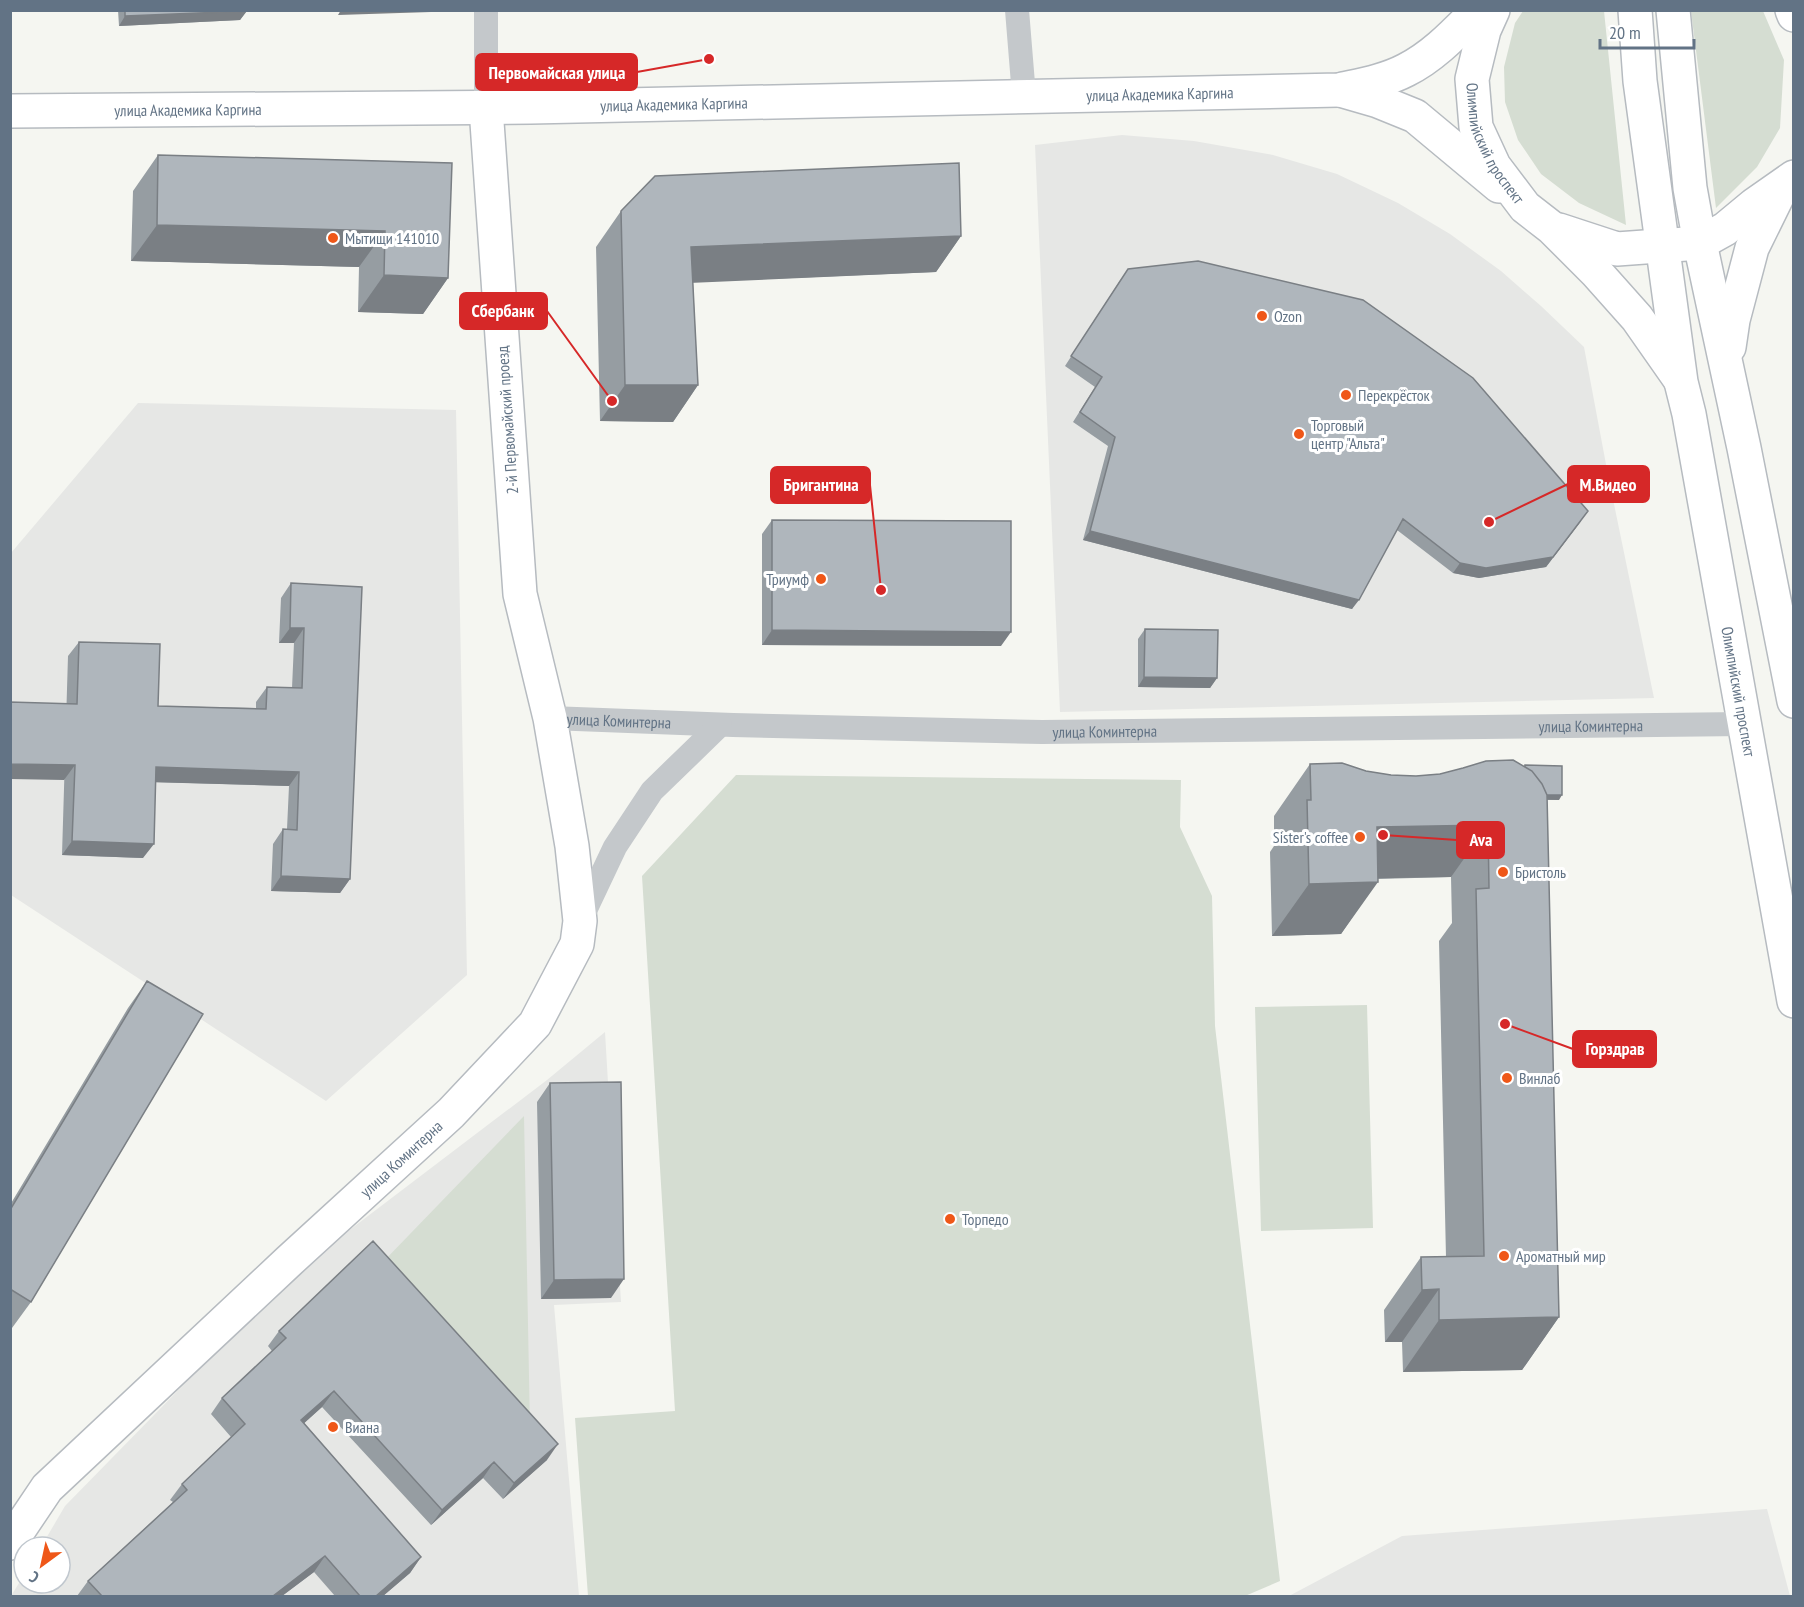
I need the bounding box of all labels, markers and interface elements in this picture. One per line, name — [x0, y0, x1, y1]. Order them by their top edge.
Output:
scale bar — [1600, 12, 1694, 50]
text: 20 m — [1609, 21, 1641, 44]
callout: Первомайская улица — [476, 54, 637, 90]
text: Первомайская улица — [489, 61, 625, 84]
street label: улица Академика Каргина — [1086, 82, 1234, 105]
street label: Олимпийский проспект — [1462, 82, 1529, 208]
street label: улица Академика Каргина — [600, 92, 748, 116]
street label: улица Академика Каргина — [114, 99, 262, 120]
place label: Мытищи 141010 — [345, 228, 439, 248]
marker: Мытищи 141010 — [326, 231, 340, 245]
callout: Сбербанк — [460, 293, 547, 329]
text: Сбербанк — [472, 299, 535, 322]
place label: Ozon — [1274, 306, 1302, 326]
marker: Ozon — [1255, 309, 1269, 323]
street label: 2-й Первомайский проезд — [492, 345, 522, 495]
place label: Перекрёсток — [1358, 385, 1431, 405]
marker: Перекрёсток — [1339, 388, 1353, 402]
place label: Торговый центр "Альта" — [1311, 415, 1385, 453]
marker: Торговый центр "Альта" — [1292, 427, 1306, 441]
callout: М.Видео — [1568, 466, 1649, 502]
callout: Бригантина — [771, 467, 870, 503]
text: Бригантина — [783, 473, 859, 496]
text: М.Видео — [1580, 473, 1636, 496]
place label: Триумф — [766, 569, 809, 589]
marker: Триумф — [814, 572, 828, 586]
street label: Олимпийский проспект — [1717, 625, 1760, 759]
street label: улица Коминтерна — [566, 709, 672, 733]
street label: улица Коминтерна — [1538, 715, 1643, 736]
street label: улица Коминтерна — [1052, 721, 1157, 742]
callout: Ava — [1457, 822, 1504, 858]
place label: Sister's coffee — [1273, 827, 1348, 847]
text: Ava — [1469, 828, 1492, 851]
marker: Sister's coffee — [1353, 830, 1367, 844]
place label: Бристоль — [1515, 862, 1566, 882]
marker: Бристоль — [1496, 865, 1510, 879]
callout: Горздрав — [1573, 1031, 1656, 1067]
text: Горздрав — [1585, 1037, 1645, 1060]
place label: Винлаб — [1519, 1068, 1560, 1088]
marker: Винлаб — [1500, 1071, 1514, 1085]
street label: улица Коминтерна — [356, 1116, 446, 1201]
place label: Торпедо — [962, 1209, 1009, 1229]
marker: Торпедо — [943, 1212, 957, 1226]
place label: Ароматный мир — [1516, 1246, 1606, 1266]
marker: Ароматный мир — [1497, 1249, 1511, 1263]
place label: Виана — [345, 1417, 379, 1437]
marker: Виана — [326, 1420, 340, 1434]
north arrow — [12, 1535, 72, 1595]
text: С — [25, 1567, 42, 1588]

